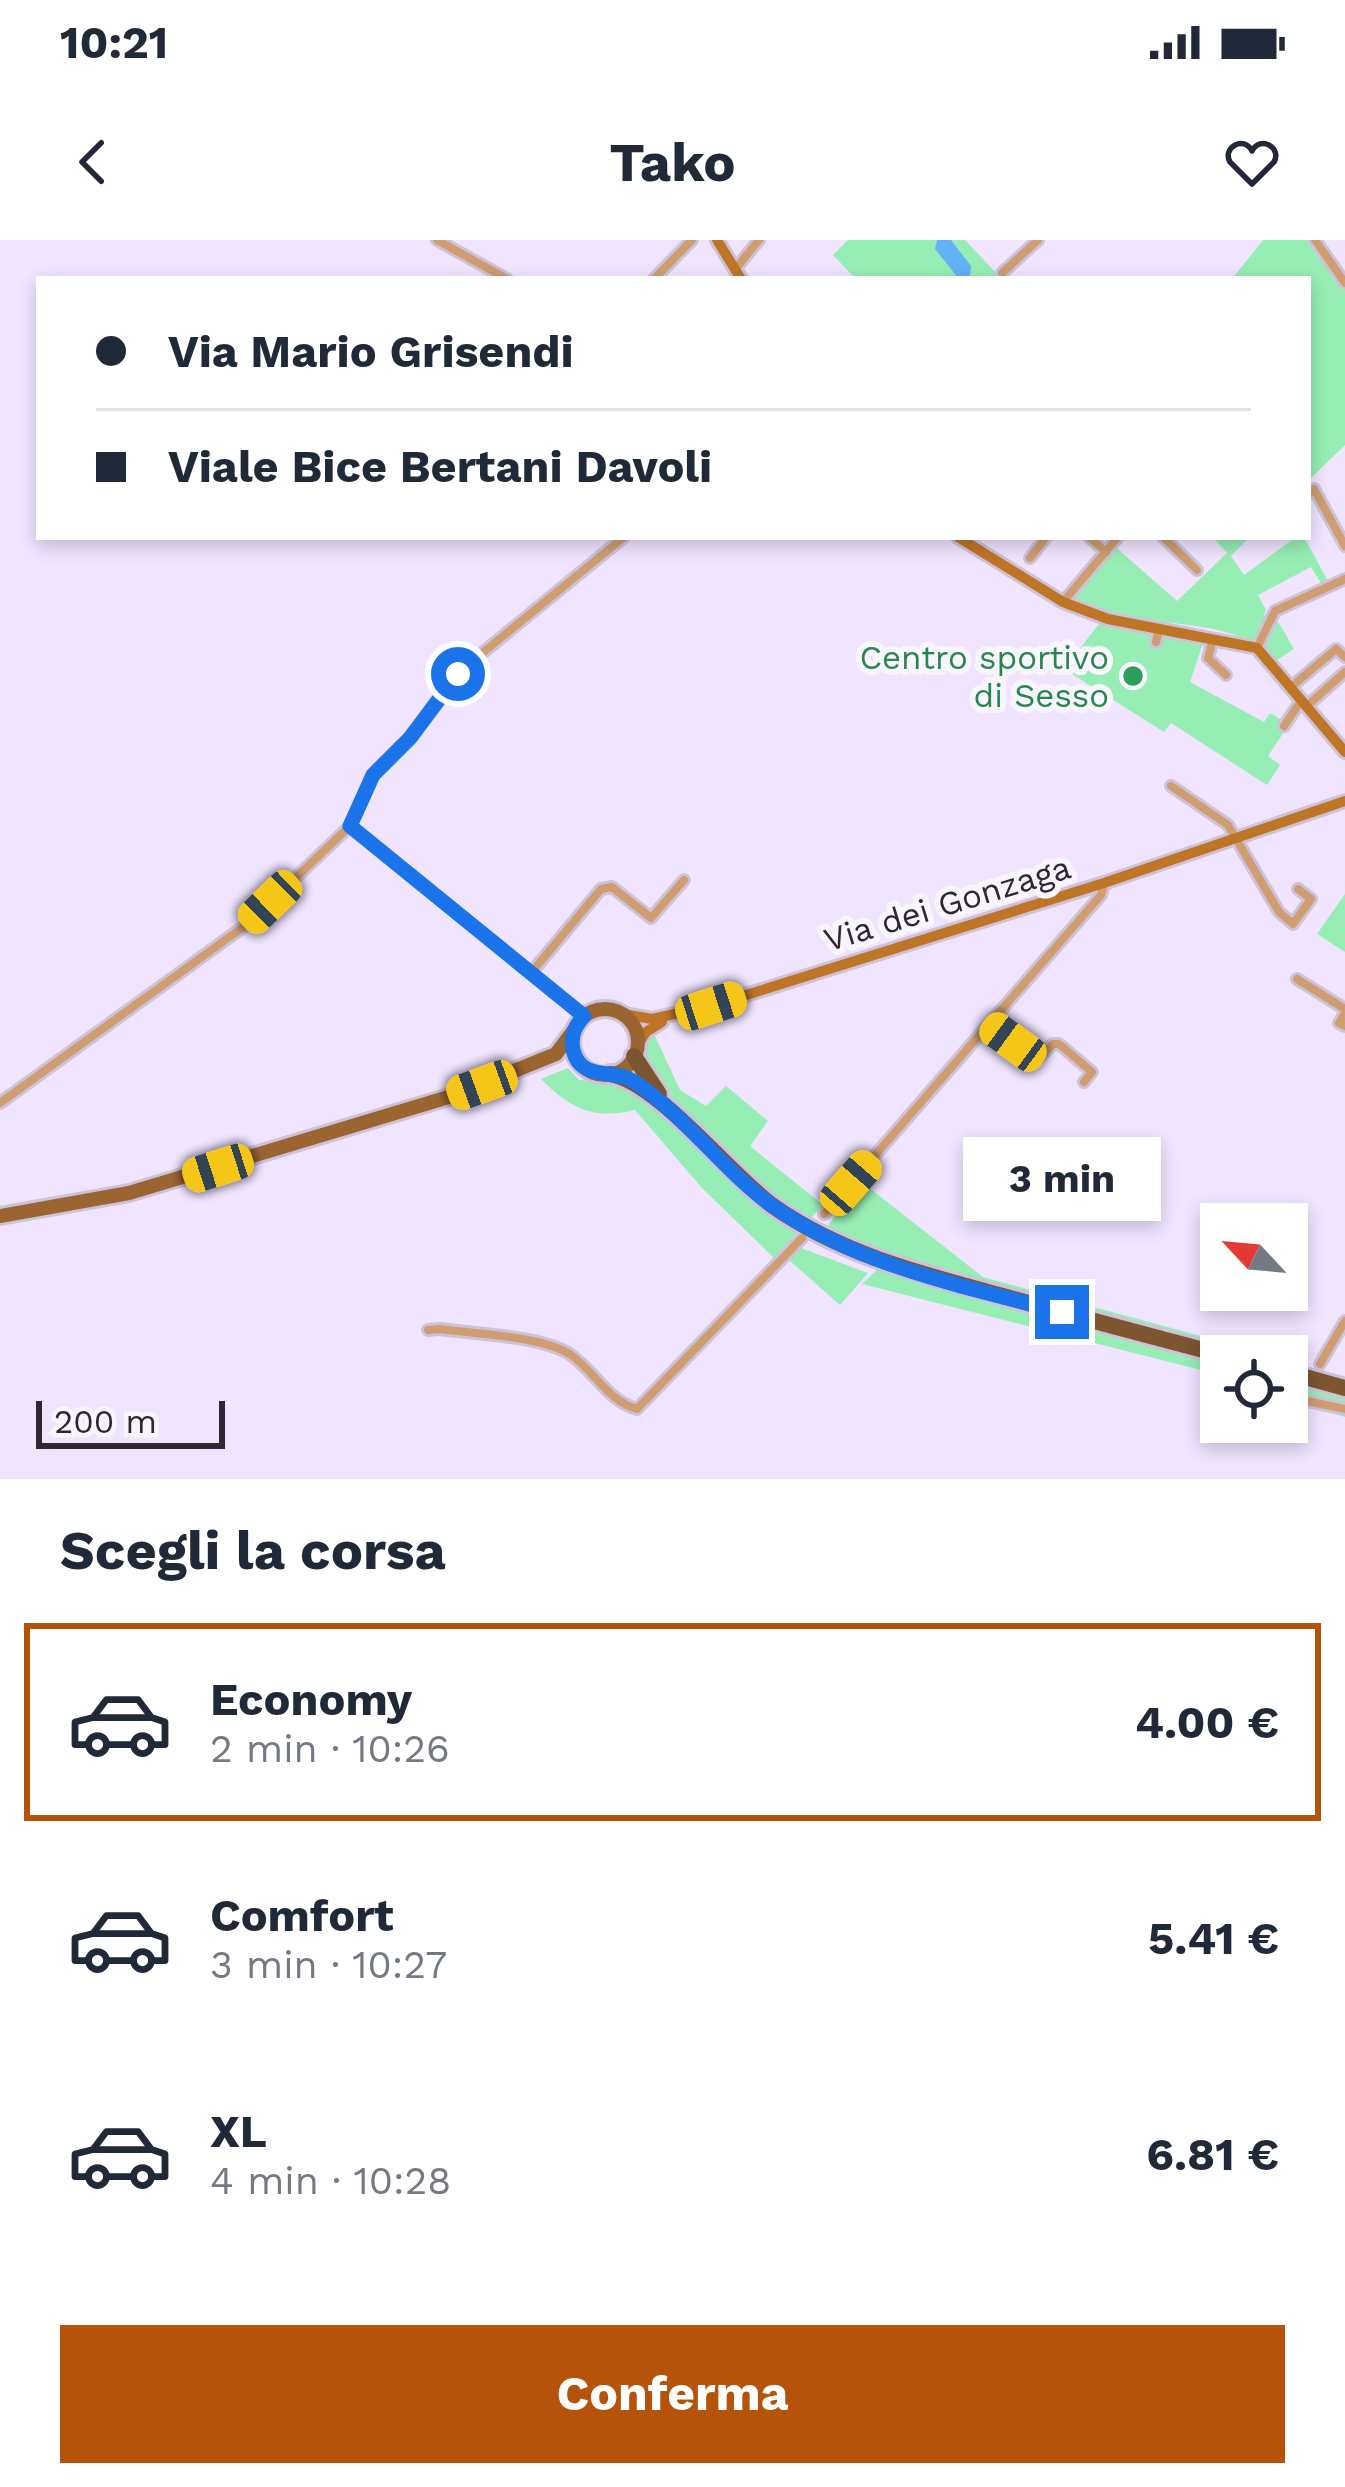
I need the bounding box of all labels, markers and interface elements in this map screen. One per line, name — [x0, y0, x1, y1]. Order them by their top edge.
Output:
text: 10:21 — [60, 16, 168, 69]
icon: back — [60, 129, 126, 195]
icon: heart — [1219, 129, 1285, 195]
text: Tako — [609, 131, 736, 194]
text: Via Mario Grisendi — [168, 325, 574, 378]
text: Viale Bice Bertani Davoli — [168, 440, 712, 493]
place label: Centro sportivo di Sesso — [859, 638, 1109, 715]
route start — [431, 647, 485, 701]
marker: Centro sportivo di Sesso — [1120, 663, 1146, 689]
street label: Via dei Gonzaga — [819, 847, 1075, 960]
car — [232, 864, 308, 940]
car — [671, 978, 751, 1034]
car — [973, 1006, 1053, 1078]
car — [442, 1056, 522, 1114]
callout: 3 min — [963, 1138, 1161, 1222]
car — [178, 1140, 258, 1196]
car — [814, 1144, 888, 1222]
text: 3 min — [1009, 1156, 1115, 1201]
north arrow — [1200, 1203, 1308, 1311]
map controls — [1200, 1203, 1308, 1443]
route end — [1035, 1285, 1089, 1339]
button: locate — [1200, 1335, 1308, 1443]
scale bar — [36, 1395, 225, 1448]
text: 200 m — [54, 1402, 157, 1441]
text: Scegli la corsa — [60, 1519, 446, 1582]
icon: car — [66, 1668, 174, 1776]
text: Economy — [210, 1673, 412, 1726]
text: 4.00 € — [1135, 1696, 1279, 1749]
text: 2 min · 10:26 — [210, 1726, 450, 1771]
icon: car — [66, 1884, 174, 1992]
text: Comfort — [210, 1889, 394, 1942]
text: 5.41 € — [1148, 1912, 1279, 1965]
text: 3 min · 10:27 — [210, 1942, 447, 1987]
icon: car — [66, 2100, 174, 2208]
text: XL — [210, 2105, 267, 2158]
text: 6.81 € — [1146, 2128, 1279, 2181]
text: 4 min · 10:28 — [210, 2158, 451, 2203]
button: Conferma — [60, 2325, 1285, 2463]

